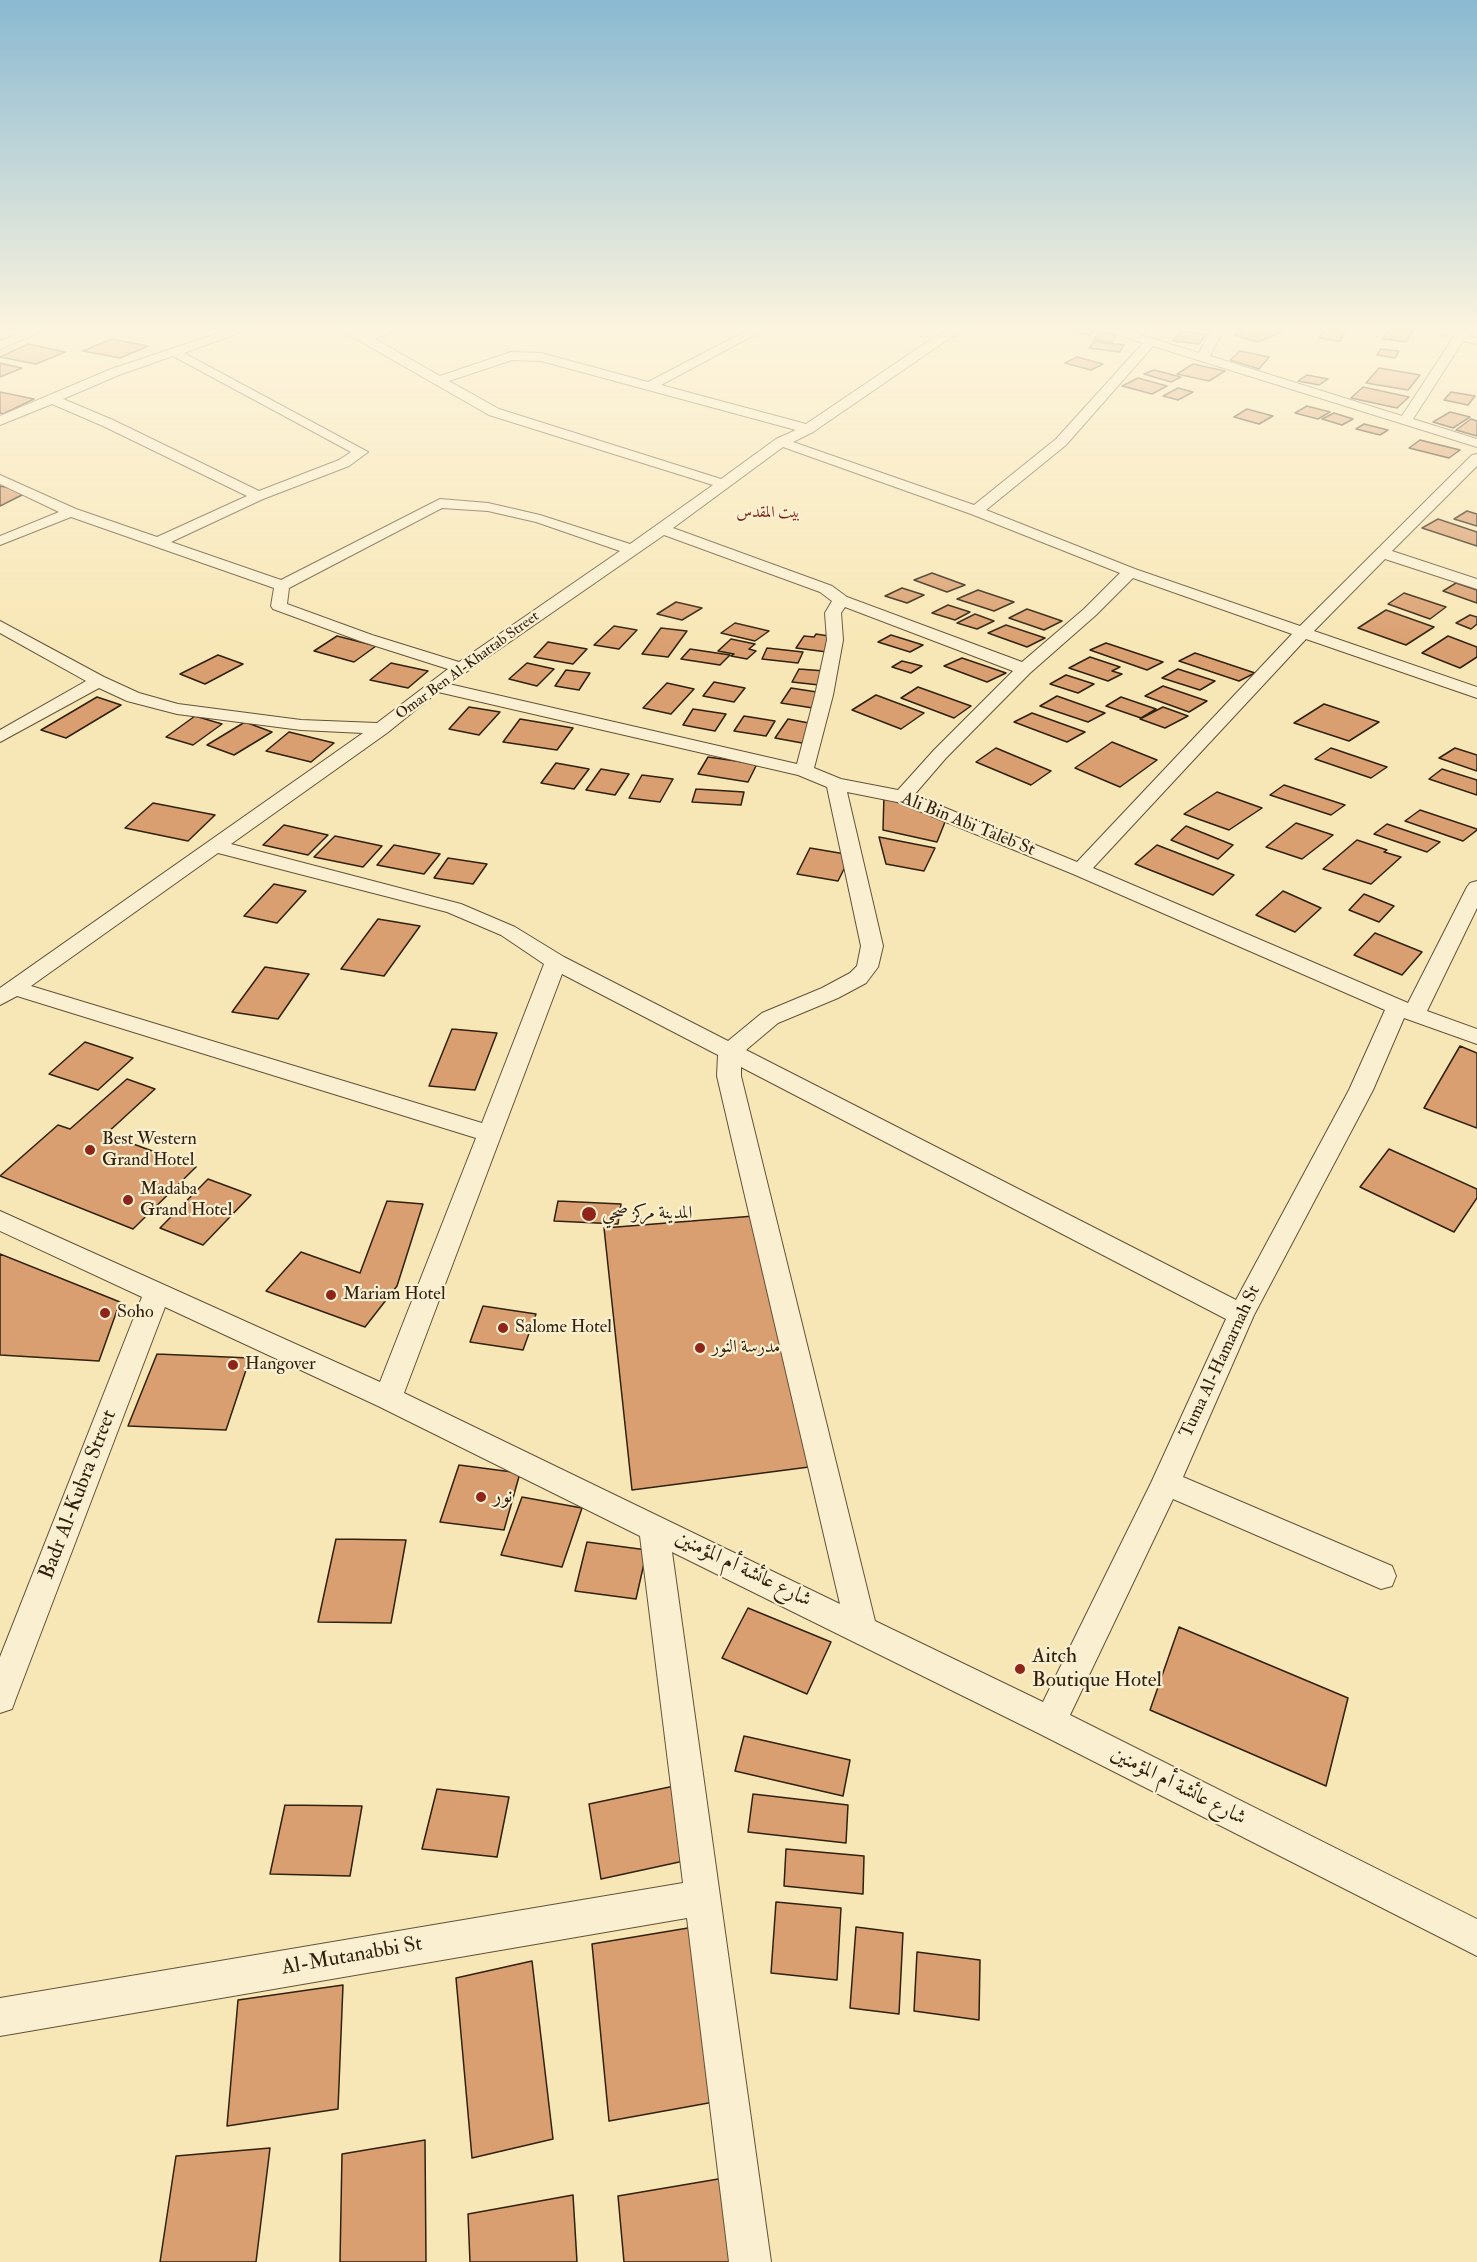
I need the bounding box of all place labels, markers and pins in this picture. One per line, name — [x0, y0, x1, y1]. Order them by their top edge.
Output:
place label: Best Western Grand Hotel — [102, 1129, 197, 1172]
marker: Best Western Grand Hotel — [83, 1143, 97, 1157]
place label: Madaba Grand Hotel — [140, 1179, 232, 1222]
marker: Madaba Grand Hotel — [121, 1193, 135, 1207]
place label: المدينة مركز صحي — [602, 1203, 692, 1225]
marker: المدينة مركز صحي — [580, 1205, 598, 1223]
place label: Mariam Hotel — [343, 1284, 446, 1306]
marker: Mariam Hotel — [324, 1288, 338, 1302]
place label: Soho — [117, 1302, 154, 1324]
marker: Soho — [98, 1306, 112, 1320]
place label: Salome Hotel — [515, 1317, 612, 1339]
marker: Salome Hotel — [496, 1321, 510, 1335]
place label: مدرسة النور — [712, 1337, 780, 1359]
marker: مدرسة النور — [693, 1341, 707, 1355]
place label: Hangover — [245, 1354, 316, 1376]
marker: Hangover — [226, 1358, 240, 1372]
place label: نور — [493, 1484, 513, 1510]
marker: نور — [474, 1490, 488, 1504]
place label: Aitch Boutique Hotel — [1032, 1644, 1162, 1694]
marker: Aitch Boutique Hotel — [1013, 1662, 1027, 1676]

